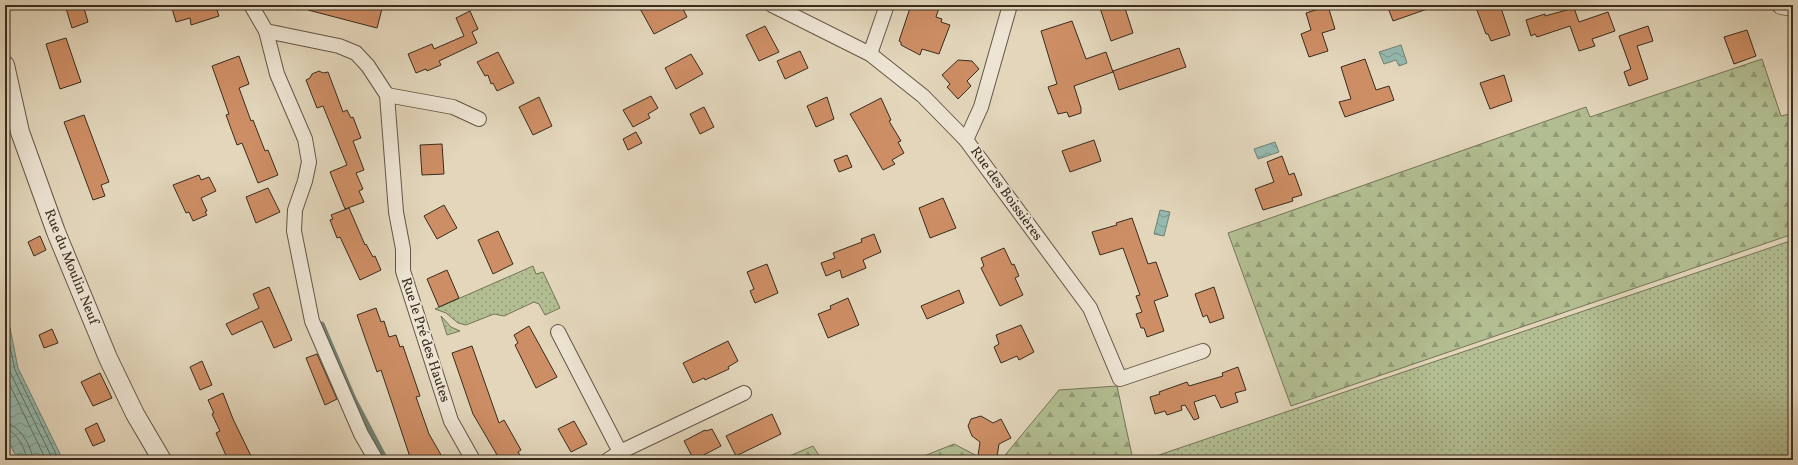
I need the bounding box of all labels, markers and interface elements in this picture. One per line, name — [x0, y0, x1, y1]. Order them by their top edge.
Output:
street label: Rue des Boissières — [965, 143, 1047, 245]
street label: Rue du Moulin Neuf — [39, 206, 103, 329]
street label: Rue le Pré des Hautes — [396, 275, 454, 405]

